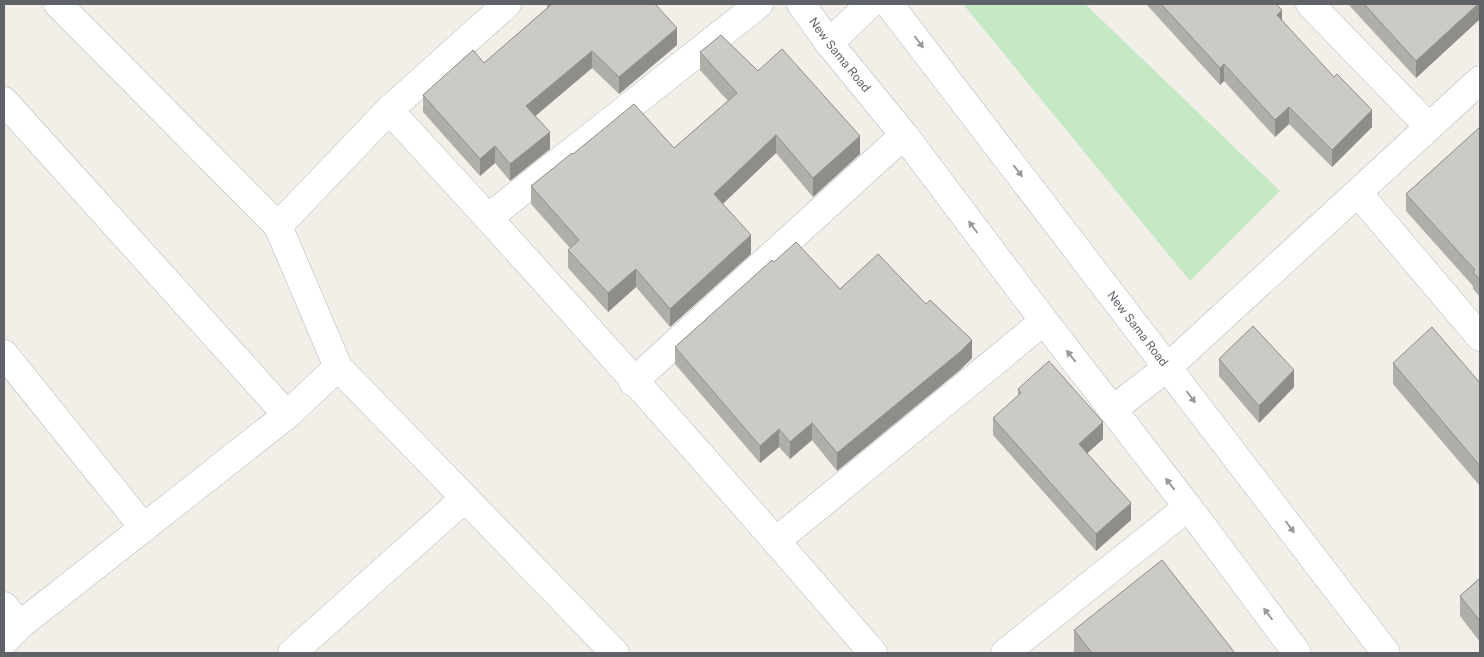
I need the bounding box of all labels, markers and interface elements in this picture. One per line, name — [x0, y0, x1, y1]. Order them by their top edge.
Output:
street label: New Sama Road — [806, 15, 873, 95]
one-way arrow — [913, 36, 924, 49]
one-way arrow — [1012, 164, 1023, 177]
one-way arrow — [967, 221, 978, 234]
street label: New Sama Road — [1104, 288, 1171, 369]
one-way arrow — [1065, 350, 1076, 363]
one-way arrow — [1186, 390, 1197, 403]
one-way arrow — [1165, 478, 1176, 491]
one-way arrow — [1285, 520, 1295, 534]
one-way arrow — [1263, 607, 1273, 621]

